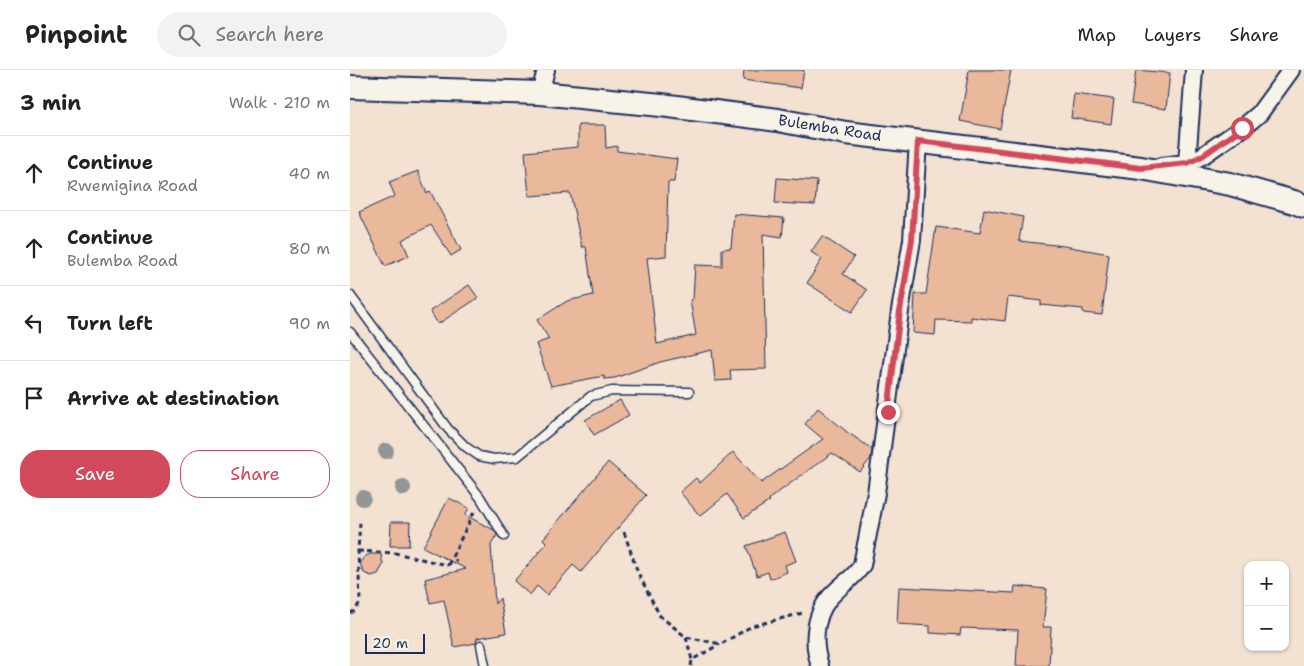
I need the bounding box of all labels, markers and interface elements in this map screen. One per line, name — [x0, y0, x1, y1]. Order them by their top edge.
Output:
search box — [157, 12, 507, 57]
text: Pinpoint — [25, 19, 127, 51]
icon: search — [175, 21, 203, 49]
text: Search here — [215, 22, 324, 47]
text: Map — [1078, 23, 1116, 47]
text: Layers — [1144, 23, 1201, 47]
text: Share — [1229, 23, 1279, 47]
text: 3 min — [20, 89, 81, 117]
text: Walk · 210 m — [229, 92, 330, 113]
street label: Bulemba Road — [777, 110, 883, 146]
route start — [1231, 117, 1254, 140]
text: Continue — [67, 150, 153, 175]
icon: ahead — [20, 159, 48, 187]
text: 40 m — [288, 163, 330, 184]
text: Rwemigina Road — [67, 175, 198, 196]
text: Continue — [67, 225, 153, 250]
icon: ahead — [20, 234, 48, 262]
text: 80 m — [289, 238, 330, 259]
text: Bulemba Road — [67, 250, 178, 271]
icon: left — [20, 309, 48, 337]
text: Turn left — [67, 311, 153, 336]
text: 90 m — [289, 313, 330, 334]
icon: arrive — [20, 384, 48, 412]
text: Arrive at destination — [67, 386, 279, 411]
route end — [877, 401, 900, 424]
button: Save — [20, 450, 170, 498]
button: Share — [180, 450, 330, 498]
map controls — [1244, 561, 1289, 651]
button: + — [1244, 561, 1289, 606]
button: − — [1244, 606, 1289, 651]
scale bar — [365, 631, 425, 654]
text: 20 m — [372, 634, 408, 652]

